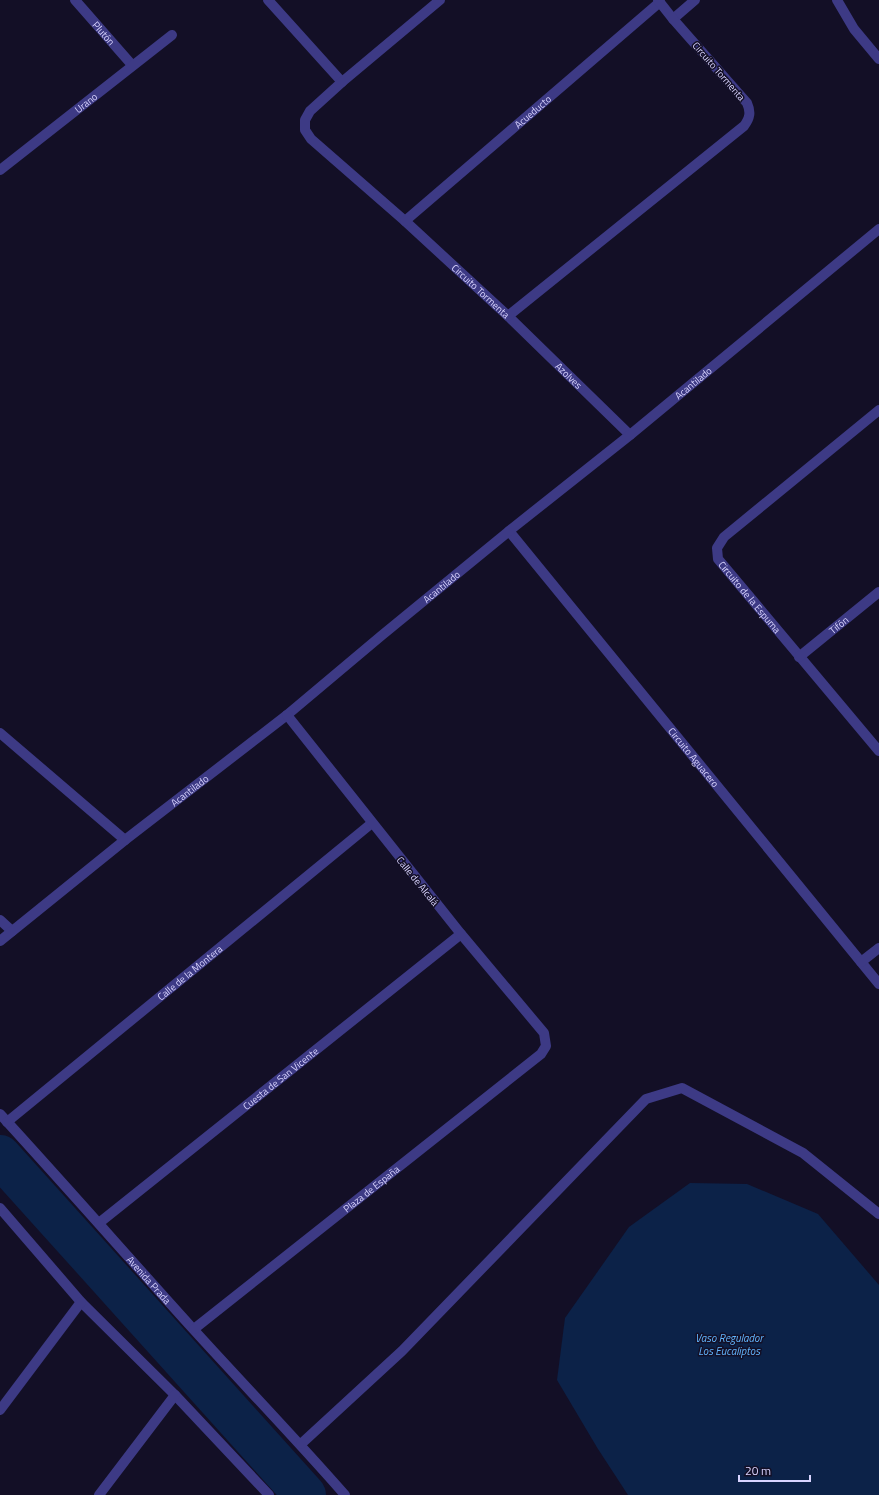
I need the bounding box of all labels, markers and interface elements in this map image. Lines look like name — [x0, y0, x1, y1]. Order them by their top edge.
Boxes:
street label: Plutón — [89, 18, 118, 49]
street label: Circuito Tormenta — [689, 38, 749, 104]
street label: Urano — [71, 89, 101, 117]
street label: Acueducto — [511, 92, 555, 132]
street label: Circuito Tormenta — [448, 261, 513, 322]
street label: Azolves — [552, 359, 586, 393]
street label: Acantilado — [672, 363, 715, 403]
street label: Circuito de la Espuma — [715, 558, 784, 637]
street label: Acantilado — [420, 567, 463, 607]
street label: Tifón — [826, 613, 852, 638]
street label: Circuito Aguacero — [664, 724, 722, 791]
street label: Acantilado — [168, 771, 212, 810]
street label: Calle de Alcalá — [393, 853, 442, 909]
street label: Calle de la Montera — [154, 942, 226, 1004]
street label: Cuesta de San Vicente — [240, 1044, 322, 1114]
street label: Plaza de España — [340, 1162, 403, 1216]
street label: Avenida Prada — [123, 1253, 174, 1308]
water label: Vaso Regulador Los Eucaliptos — [695, 1330, 764, 1359]
scale bar — [739, 1457, 810, 1483]
text: 20 m — [745, 1461, 771, 1480]

